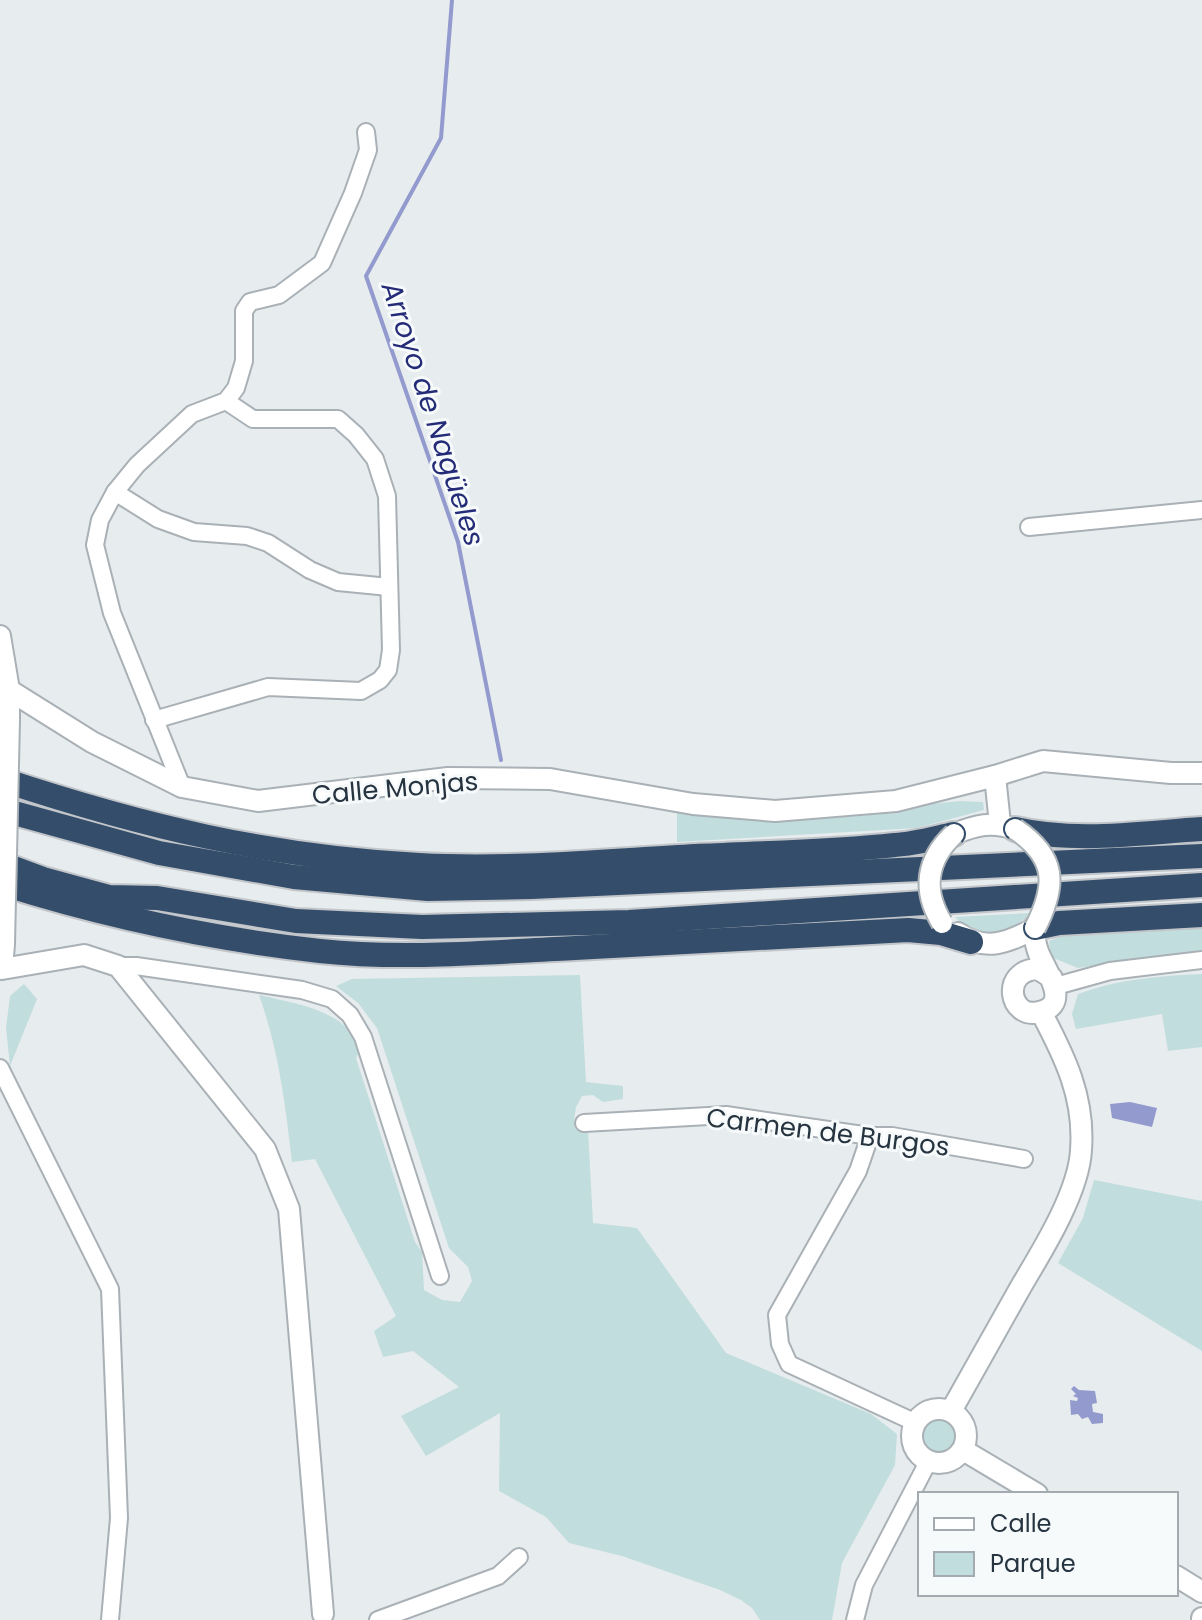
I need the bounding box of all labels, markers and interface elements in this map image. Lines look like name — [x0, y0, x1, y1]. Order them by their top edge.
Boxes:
water label: Arroyo de Nagüeles — [371, 276, 494, 551]
street label: Calle Monjas — [310, 763, 480, 813]
street label: Carmen de Burgos — [704, 1099, 952, 1165]
legend — [918, 1492, 1178, 1596]
text: Calle — [990, 1507, 1051, 1540]
text: Parque — [990, 1547, 1076, 1580]

